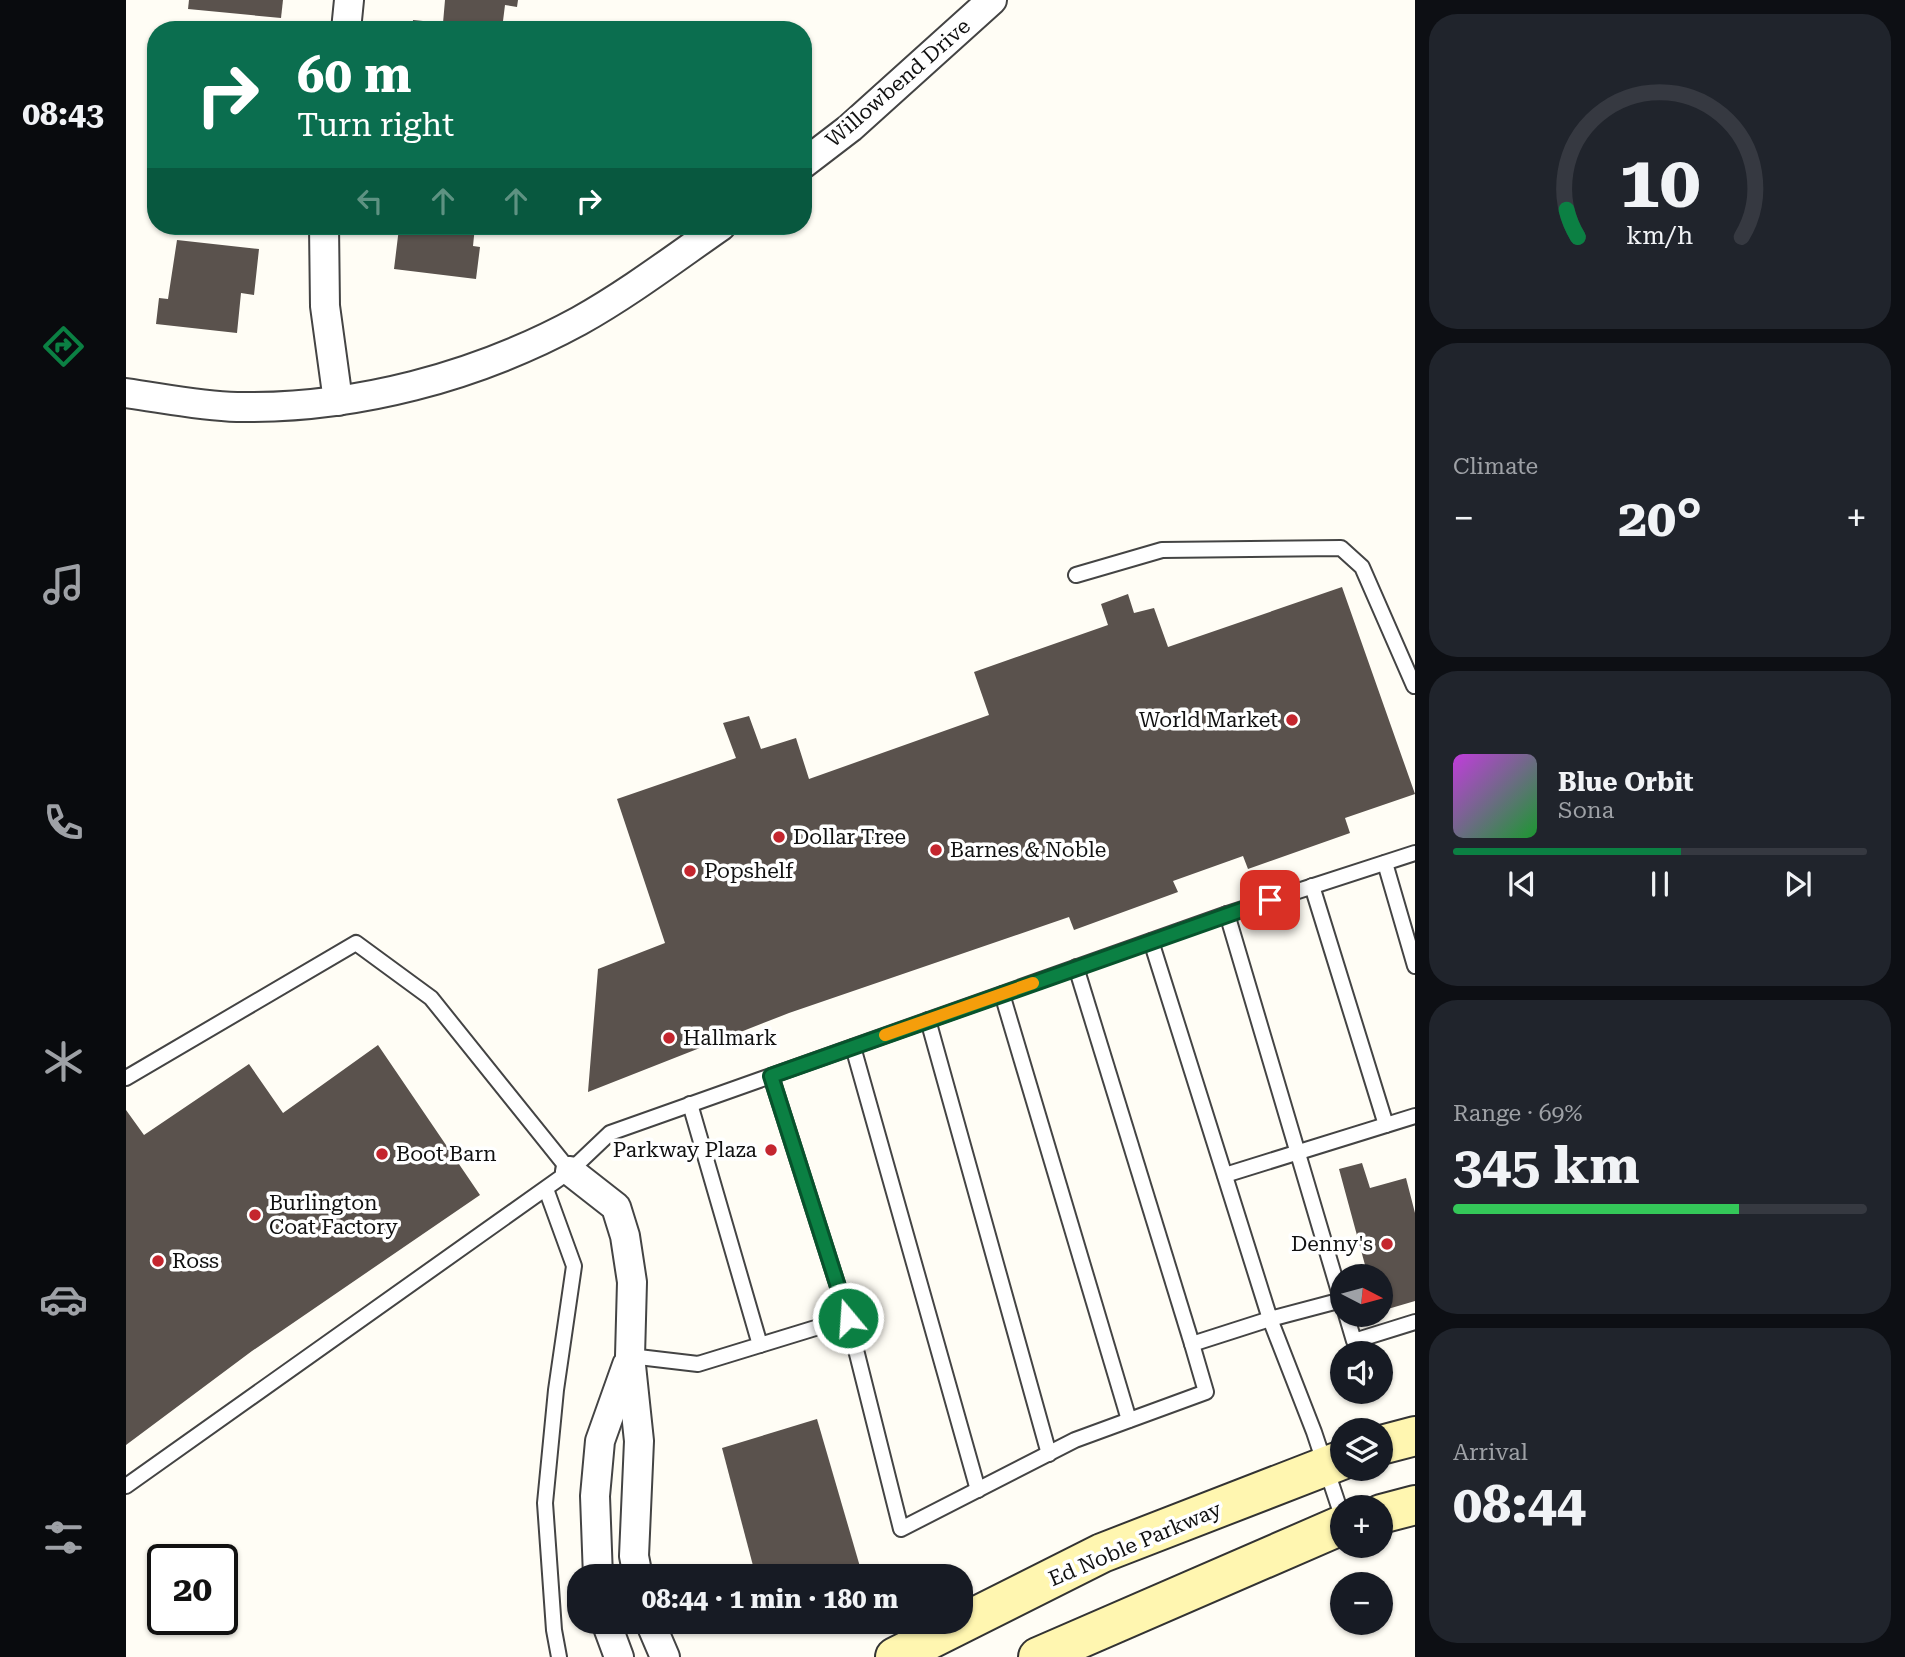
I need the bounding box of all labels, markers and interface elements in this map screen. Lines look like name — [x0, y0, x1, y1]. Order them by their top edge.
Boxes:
street label: Willowbend Drive — [821, 14, 975, 152]
text: 60 m — [297, 47, 412, 104]
icon: right — [182, 49, 273, 140]
text: 08:43 — [22, 95, 104, 133]
text: Turn right — [297, 106, 454, 144]
text: 10 — [1619, 141, 1701, 226]
icon: left — [351, 182, 389, 220]
icon: ahead — [424, 182, 462, 220]
icon: ahead — [497, 182, 535, 220]
icon: right — [570, 182, 608, 220]
text: km/h — [1627, 221, 1693, 250]
icon: directions — [39, 322, 88, 371]
text: Climate — [1453, 453, 1538, 480]
text: 20° — [1618, 488, 1702, 549]
text: − — [1453, 496, 1474, 540]
text: + — [1846, 496, 1867, 540]
icon: music — [39, 560, 88, 609]
place label: World Market — [1139, 708, 1278, 732]
marker: World Market — [1284, 712, 1300, 728]
text: Blue Orbit — [1558, 767, 1694, 797]
text: Sona — [1558, 797, 1614, 824]
icon: phone — [39, 798, 88, 847]
place label: Dollar Tree — [793, 825, 906, 849]
marker: Dollar Tree — [771, 829, 787, 845]
place label: Barnes & Noble — [950, 838, 1106, 862]
marker: Barnes & Noble — [928, 842, 944, 858]
place label: Popshelf — [704, 859, 794, 883]
marker: Popshelf — [682, 863, 698, 879]
icon: previous — [1503, 865, 1541, 903]
icon: pause — [1641, 865, 1679, 903]
icon: next — [1779, 865, 1817, 903]
pin — [1240, 870, 1300, 930]
icon: arrive — [1251, 881, 1289, 919]
place label: Hallmark — [683, 1026, 777, 1050]
marker: Hallmark — [661, 1030, 677, 1046]
icon: climate — [39, 1037, 88, 1086]
text: Range · 69% — [1453, 1100, 1582, 1127]
text: 345 km — [1453, 1135, 1640, 1196]
place label: Parkway Plaza — [613, 1138, 758, 1162]
place label: Boot Barn — [396, 1142, 497, 1166]
marker: Parkway Plaza — [763, 1142, 779, 1158]
marker: Boot Barn — [374, 1146, 390, 1162]
place label: Burlington Coat Factory — [269, 1191, 398, 1239]
marker: Burlington Coat Factory — [247, 1207, 263, 1223]
place label: Denny's — [1291, 1232, 1373, 1256]
marker: Denny's — [1379, 1236, 1395, 1252]
place label: Ross — [172, 1249, 219, 1273]
marker: Ross — [150, 1253, 166, 1269]
north arrow — [1330, 1264, 1393, 1326]
map controls — [1330, 1264, 1393, 1635]
icon: car — [39, 1275, 88, 1324]
position arrow — [811, 1281, 885, 1355]
button: sound — [1330, 1341, 1393, 1404]
button: layers — [1330, 1418, 1393, 1481]
text: Arrival — [1453, 1439, 1528, 1466]
text: 08:44 — [1453, 1474, 1586, 1535]
button: + — [1330, 1495, 1393, 1558]
street label: Ed Noble Parkway — [1045, 1497, 1225, 1591]
icon: filters — [39, 1513, 88, 1562]
speed limit sign: 20 — [147, 1544, 238, 1635]
button: − — [1330, 1572, 1393, 1635]
text: 08:44 · 1 min · 180 m — [642, 1584, 898, 1614]

